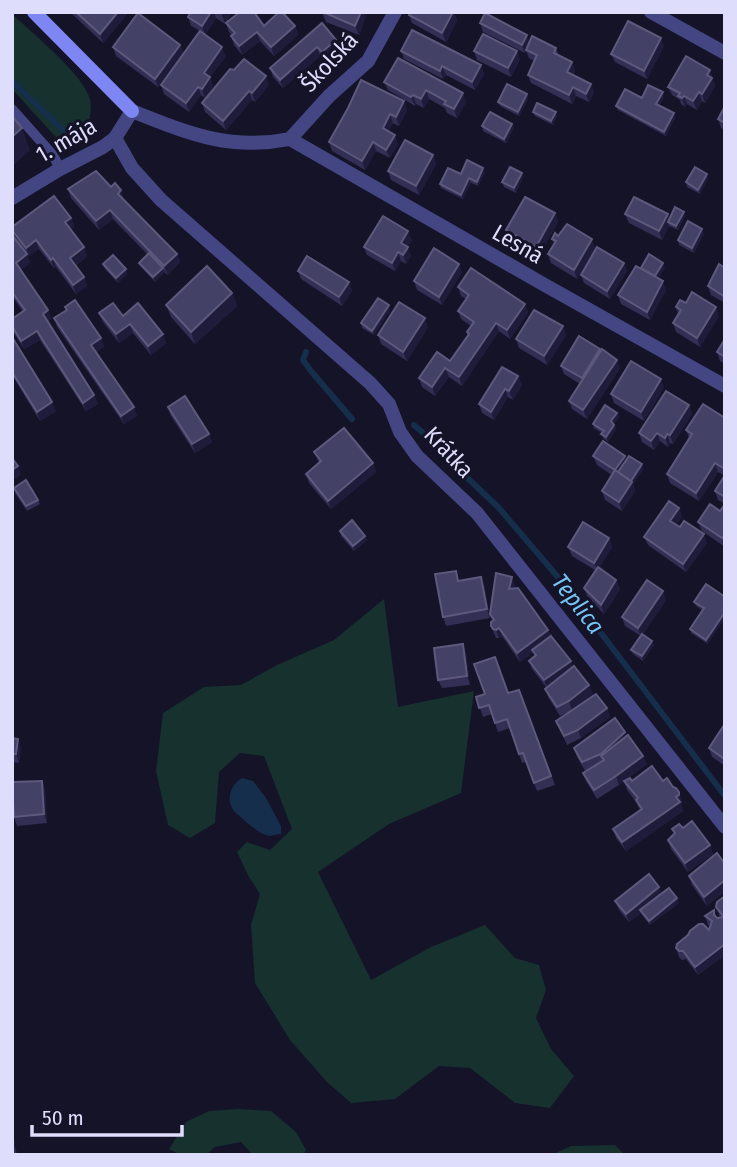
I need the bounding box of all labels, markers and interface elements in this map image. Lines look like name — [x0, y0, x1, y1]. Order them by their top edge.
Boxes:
street label: Školská — [294, 26, 364, 98]
street label: 1. mája — [31, 112, 101, 168]
street label: Lesná — [488, 218, 548, 270]
street label: Krátka — [418, 421, 480, 483]
water label: Teplica — [546, 568, 610, 640]
scale bar — [32, 1094, 182, 1138]
text: 50 m — [42, 1105, 84, 1131]

